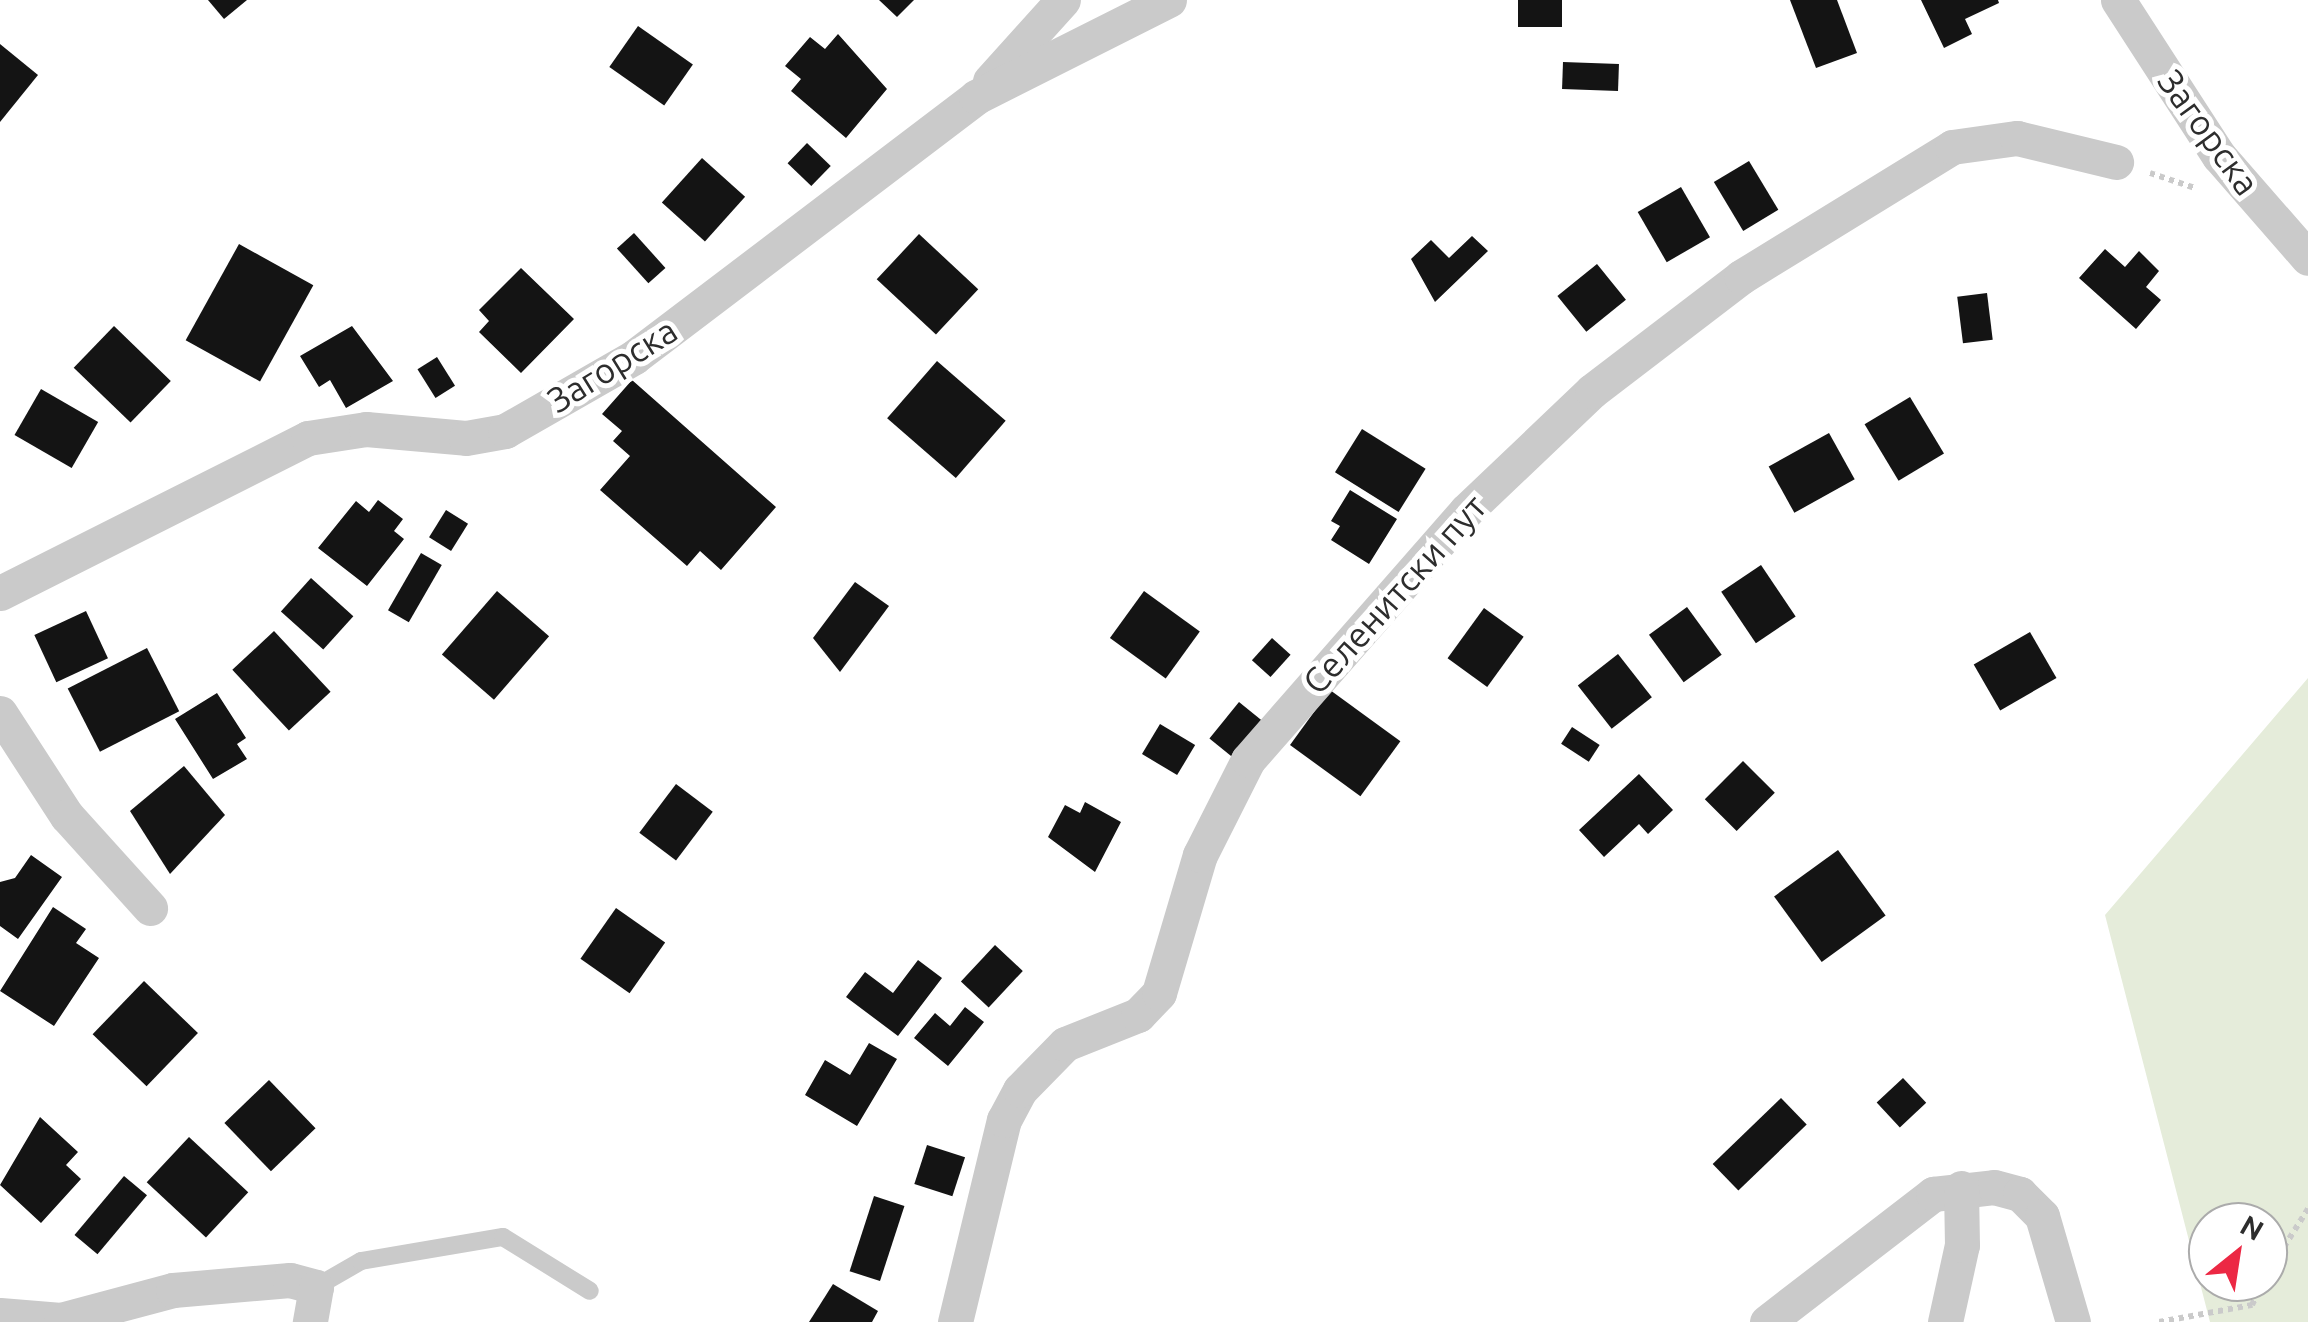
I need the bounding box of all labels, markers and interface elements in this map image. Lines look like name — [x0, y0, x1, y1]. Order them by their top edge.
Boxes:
street label: Загорска — [2149, 61, 2269, 203]
street label: Загорска — [539, 309, 685, 421]
street label: Селенитски пут — [1294, 486, 1494, 702]
north arrow — [2188, 1202, 2288, 1302]
text: N — [2235, 1209, 2269, 1246]

